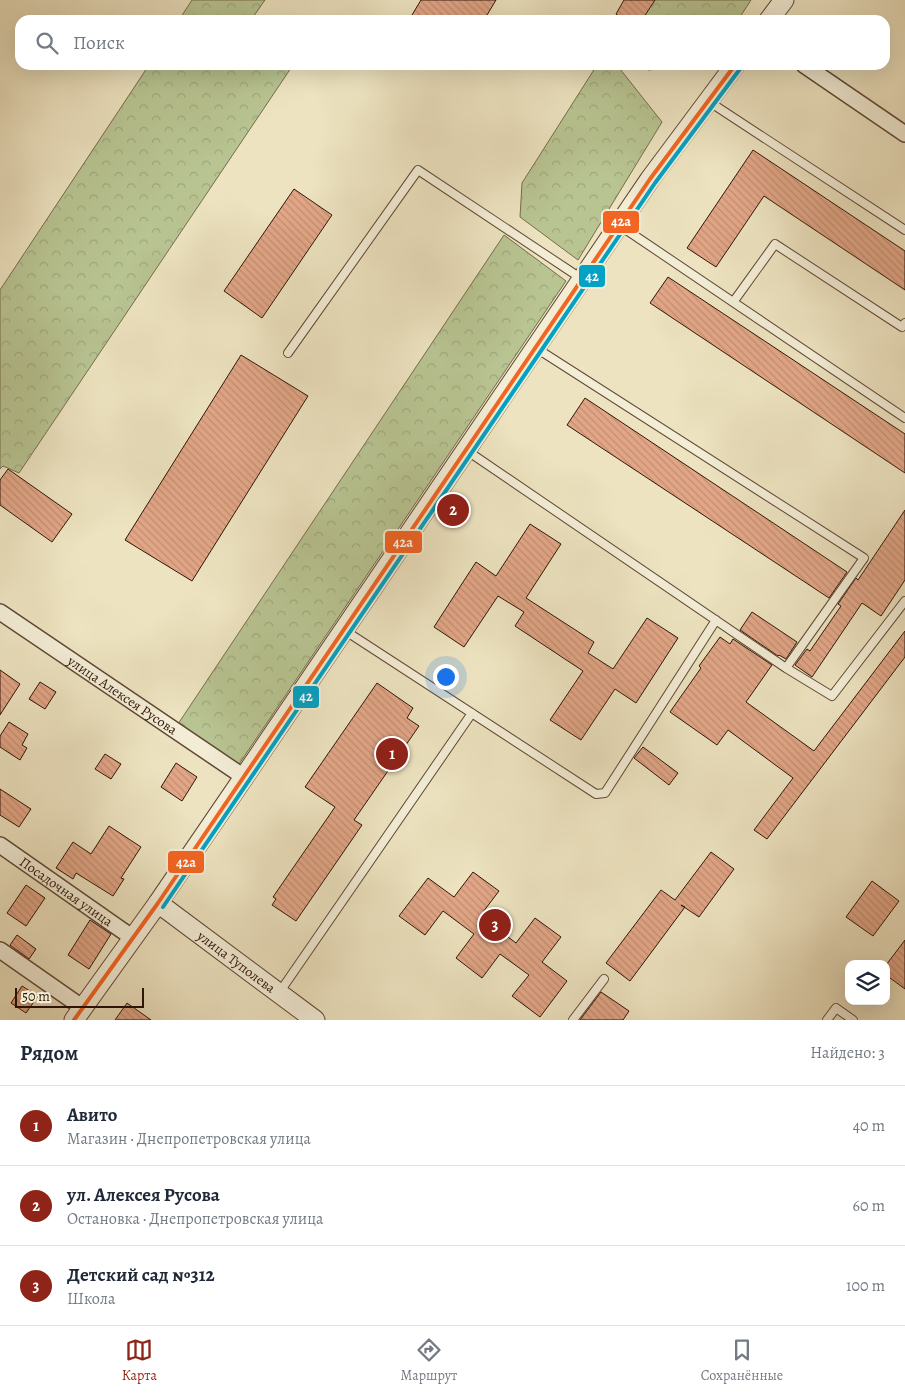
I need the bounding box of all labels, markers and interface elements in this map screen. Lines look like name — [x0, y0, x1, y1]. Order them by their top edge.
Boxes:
search box — [15, 15, 890, 70]
icon: search — [33, 29, 61, 57]
text: Поиск — [73, 30, 125, 56]
line badge: 42a — [602, 210, 640, 234]
text: 42a — [611, 212, 631, 231]
line badge: 42 — [578, 264, 606, 288]
text: 42 — [585, 267, 599, 286]
pin: 2 — [437, 491, 469, 529]
line badge: 42a — [384, 530, 423, 554]
text: 42a — [393, 533, 413, 552]
street label: улица Алексея Русова — [63, 650, 182, 739]
your location — [433, 664, 459, 690]
line badge: 42 — [292, 685, 320, 709]
text: 42 — [299, 687, 313, 706]
pin: 1 — [376, 735, 408, 773]
line badge: 42a — [167, 850, 205, 874]
street label: Посадочная улица — [16, 852, 117, 931]
text: 42a — [176, 853, 196, 872]
pin: 3 — [479, 906, 511, 944]
street label: улица Туполева — [193, 925, 280, 997]
map controls — [845, 960, 890, 1005]
button: layers — [845, 960, 890, 1005]
scale bar — [15, 985, 144, 1008]
text: 50 m — [22, 987, 50, 1006]
text: Рядом — [20, 1039, 78, 1067]
text: Найдено: 3 — [810, 1042, 885, 1064]
text: Авито — [67, 1102, 117, 1128]
text: 1 — [33, 1115, 39, 1137]
text: 40 m — [853, 1115, 885, 1137]
text: Магазин · Днепропетровская улица — [67, 1128, 311, 1150]
text: ул. Алексея Русова — [67, 1182, 220, 1208]
text: 2 — [32, 1195, 40, 1217]
text: 60 m — [853, 1195, 885, 1217]
text: Остановка · Днепропетровская улица — [67, 1208, 323, 1230]
text: Детский сад №312 — [67, 1262, 215, 1288]
text: 3 — [33, 1275, 39, 1297]
text: 100 m — [846, 1275, 885, 1297]
text: Школа — [67, 1288, 115, 1310]
tab: Карта — [122, 1336, 157, 1385]
tab: Маршрут — [401, 1336, 457, 1385]
tab: Сохранённые — [701, 1336, 783, 1385]

